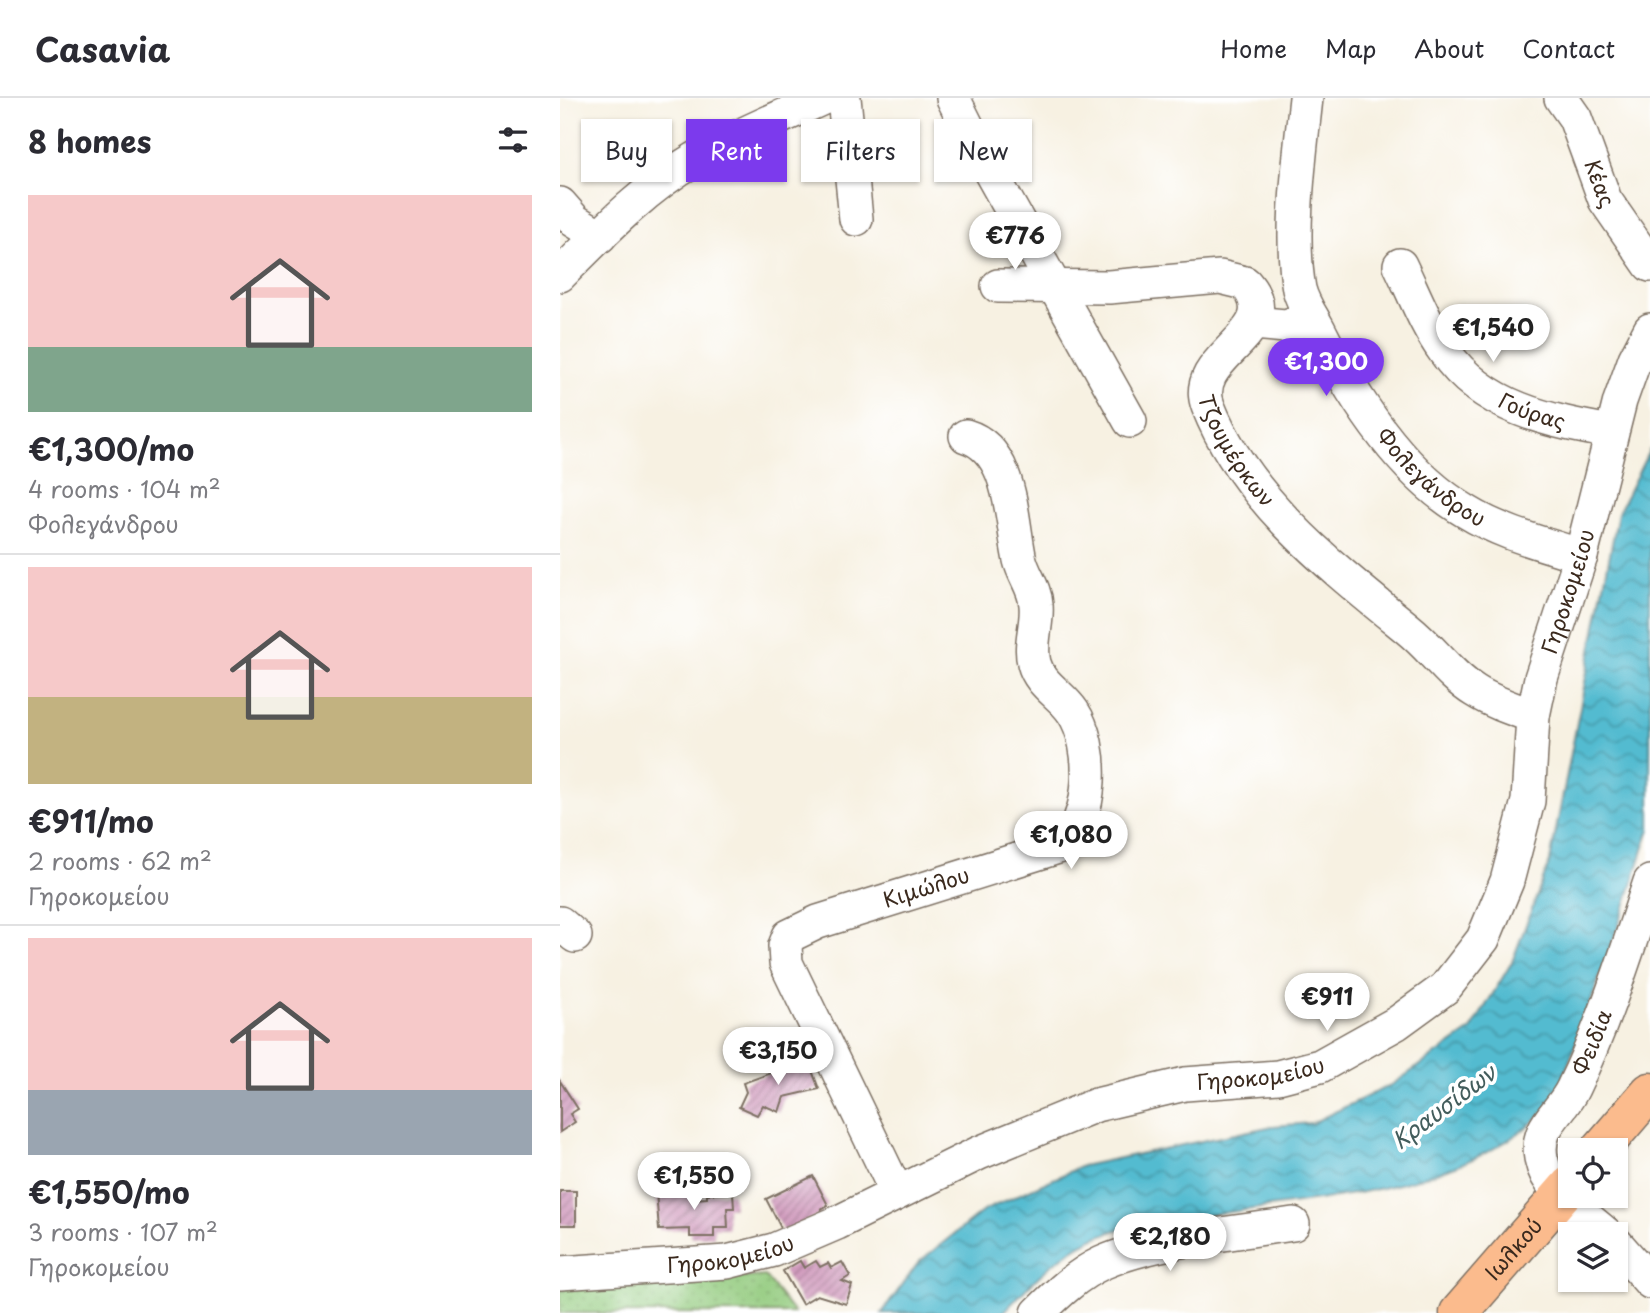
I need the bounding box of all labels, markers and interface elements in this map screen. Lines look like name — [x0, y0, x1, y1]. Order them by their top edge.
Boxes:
text: Casavia — [35, 23, 170, 73]
text: Home — [1220, 30, 1287, 66]
text: Map — [1325, 30, 1376, 66]
text: About — [1414, 30, 1484, 66]
text: Contact — [1522, 30, 1615, 66]
text: 8 homes — [28, 118, 151, 163]
chip: Buy — [581, 119, 672, 182]
chip: Rent — [686, 119, 787, 182]
chip: Filters — [801, 119, 920, 182]
chip: New — [934, 119, 1032, 182]
icon: filters — [494, 121, 532, 159]
street label: Κέας — [1577, 155, 1623, 213]
pin: €776 — [974, 212, 1056, 272]
text: €776 — [985, 217, 1045, 252]
icon: home — [217, 240, 343, 366]
pin: €1,540 — [1436, 304, 1550, 364]
text: €1,540 — [1452, 309, 1534, 344]
pin: €1,300 — [1269, 338, 1383, 398]
text: €1,300 — [1284, 343, 1368, 378]
street label: Γούρας — [1493, 384, 1569, 436]
street label: Τζουμέρκων — [1191, 390, 1283, 513]
street label: Φολεγάνδρου — [1370, 420, 1492, 533]
text: €1,300/mo — [28, 426, 194, 471]
text: 4 rooms · 104 m² — [28, 471, 221, 506]
text: Φολεγάνδρου — [28, 506, 179, 541]
street label: Γηροκομείου — [1532, 526, 1601, 658]
icon: home — [217, 612, 343, 738]
text: €911/mo — [28, 798, 154, 843]
pin: €1,080 — [1014, 812, 1128, 871]
text: €1,080 — [1030, 816, 1112, 851]
text: 2 rooms · 62 m² — [28, 843, 212, 878]
street label: Κιμώλου — [879, 858, 973, 915]
text: Γηροκομείου — [28, 878, 170, 913]
pin: €911 — [1286, 974, 1368, 1033]
text: €911 — [1301, 978, 1353, 1013]
icon: home — [217, 983, 343, 1109]
street label: Φειδία — [1563, 1004, 1619, 1080]
pin: €3,150 — [721, 1028, 835, 1087]
text: €3,150 — [739, 1032, 817, 1067]
street label: Γηροκομείου — [1195, 1047, 1328, 1097]
water label: Κραυσίδων — [1383, 1054, 1504, 1157]
map controls — [1558, 1138, 1628, 1292]
button: locate — [1558, 1138, 1628, 1208]
pin: €1,550 — [637, 1152, 751, 1212]
text: €1,550 — [654, 1157, 734, 1192]
text: €1,550/mo — [28, 1169, 190, 1214]
street label: Ιωλκού — [1476, 1210, 1549, 1287]
text: 3 rooms · 107 m² — [28, 1214, 218, 1249]
pin: €2,180 — [1113, 1214, 1227, 1273]
text: €2,180 — [1129, 1218, 1211, 1253]
button: layers — [1558, 1222, 1628, 1292]
street label: Γηροκομείου — [666, 1225, 799, 1280]
text: Γηροκομείου — [28, 1249, 170, 1284]

